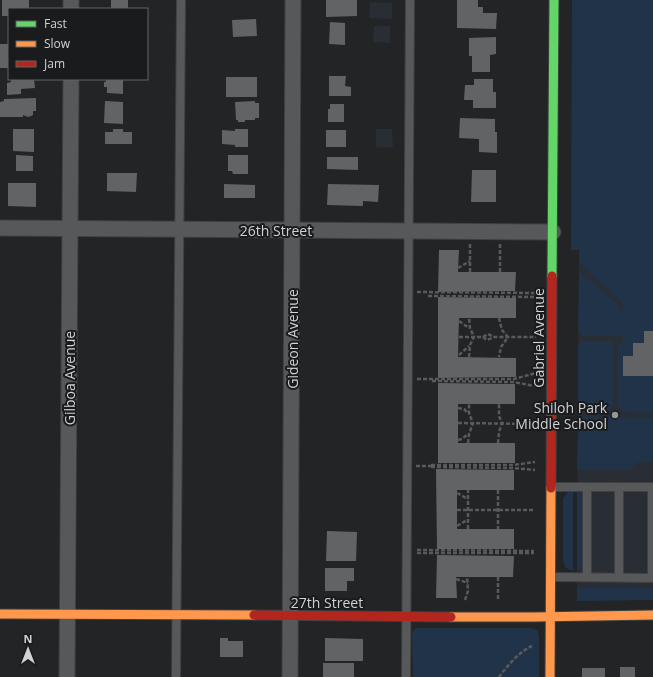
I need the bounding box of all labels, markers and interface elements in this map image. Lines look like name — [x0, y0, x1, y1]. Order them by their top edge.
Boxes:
legend — [8, 8, 148, 80]
text: Fast — [44, 15, 67, 32]
text: Slow — [44, 35, 71, 52]
text: Jam — [43, 55, 65, 72]
street label: 26th Street — [240, 221, 312, 240]
street label: Gabriel Avenue — [529, 288, 548, 388]
street label: Gideon Avenue — [283, 289, 302, 389]
street label: Gilboa Avenue — [60, 331, 79, 425]
place label: Shiloh Park Middle School — [515, 398, 608, 433]
marker: Shiloh Park Middle School — [610, 410, 620, 420]
street label: 27th Street — [291, 593, 363, 612]
north arrow — [8, 629, 48, 669]
text: N — [24, 631, 32, 646]

